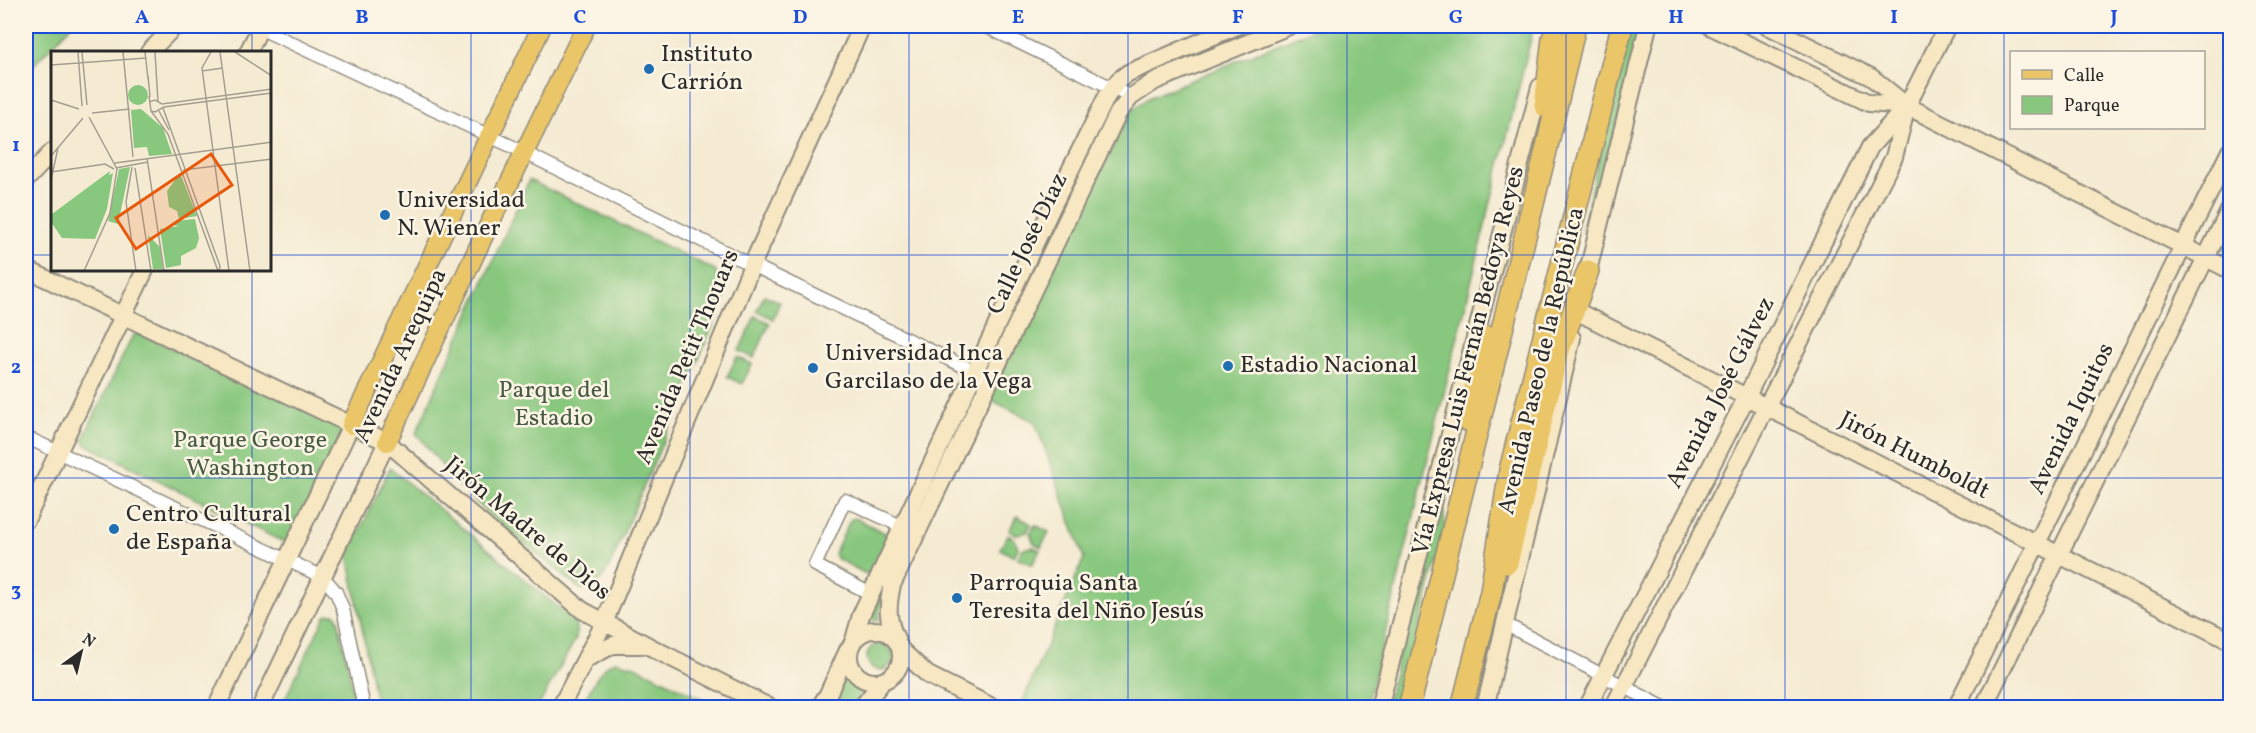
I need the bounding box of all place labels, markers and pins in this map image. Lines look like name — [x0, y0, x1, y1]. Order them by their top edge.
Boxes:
place label: Instituto Carrión — [661, 38, 753, 100]
marker: Instituto Carrión — [642, 62, 656, 76]
place label: Universidad N. Wiener — [397, 184, 525, 246]
marker: Universidad N. Wiener — [378, 208, 392, 222]
place label: Universidad Inca Garcilaso de la Vega — [825, 337, 1032, 399]
place label: Estadio Nacional — [1240, 349, 1417, 383]
marker: Estadio Nacional — [1221, 359, 1235, 373]
marker: Universidad Inca Garcilaso de la Vega — [806, 361, 820, 375]
place label: Centro Cultural de España — [126, 498, 291, 560]
marker: Centro Cultural de España — [107, 522, 121, 536]
place label: Parroquia Santa Teresita del Niño Jesús — [969, 567, 1204, 629]
marker: Parroquia Santa Teresita del Niño Jesús — [950, 591, 964, 605]

